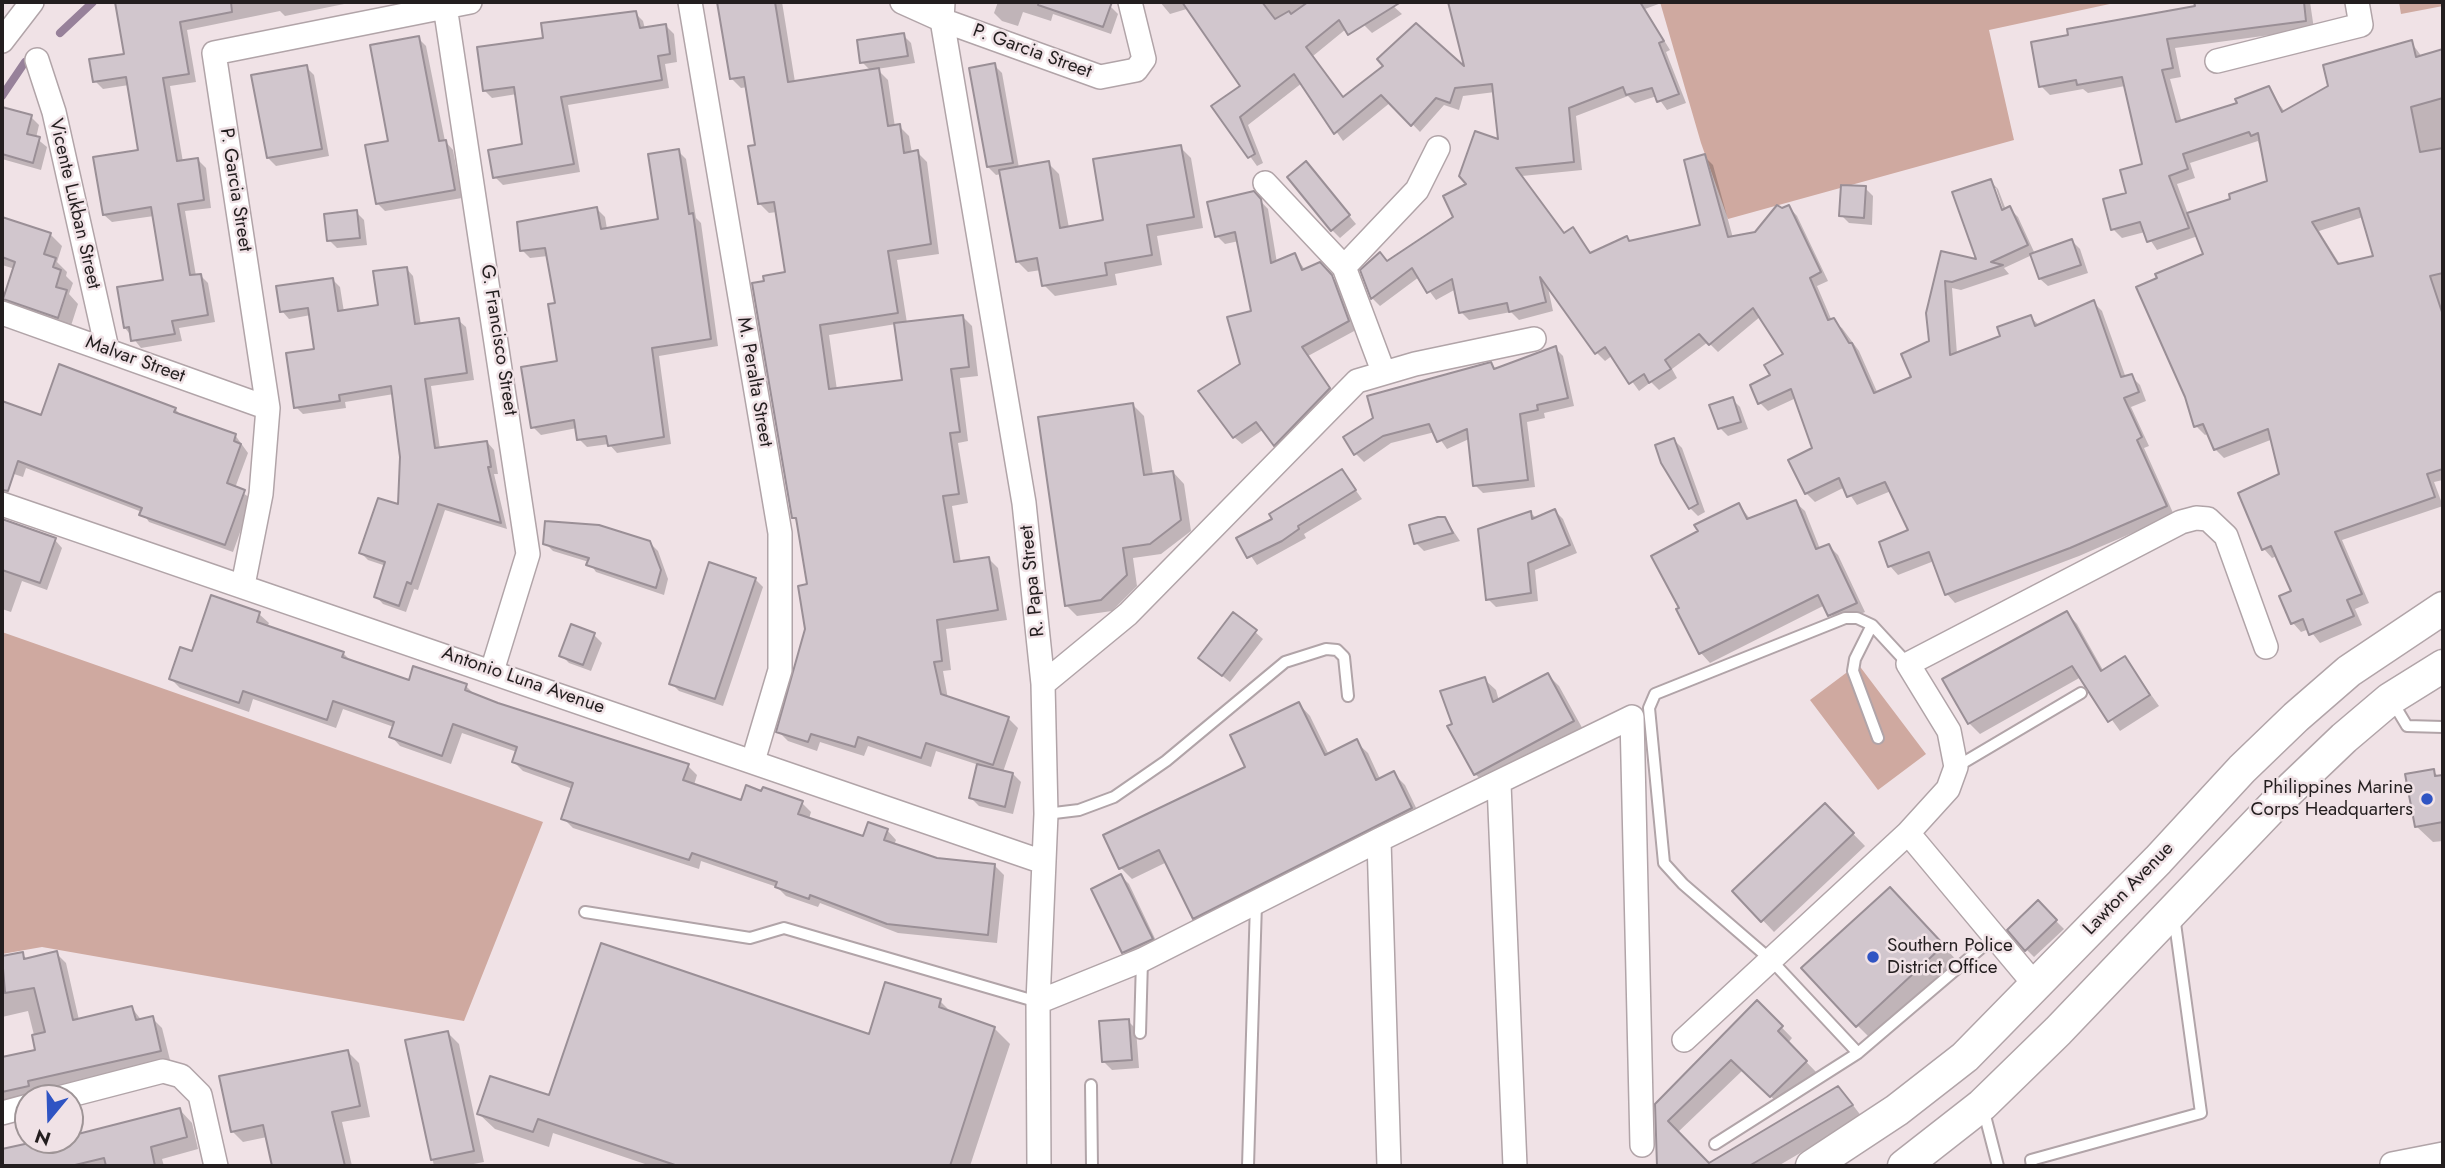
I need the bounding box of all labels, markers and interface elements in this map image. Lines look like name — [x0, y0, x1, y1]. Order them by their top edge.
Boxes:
street label: P. Garcia Street — [969, 20, 1095, 84]
street label: Vicente Lukban Street — [43, 117, 105, 291]
street label: P. Garcia Street — [214, 127, 256, 253]
street label: G. Francisco Street — [475, 263, 521, 417]
street label: M. Peralta Street — [731, 315, 777, 449]
street label: Malvar Street — [82, 332, 188, 388]
street label: R. Papa Street — [1016, 524, 1050, 638]
street label: Antonio Luna Avenue — [439, 642, 607, 720]
place label: Philippines Marine Corps Headquarters — [2251, 777, 2413, 821]
marker: Philippines Marine Corps Headquarters — [2419, 791, 2435, 807]
street label: Lawton Avenue — [2079, 838, 2179, 940]
place label: Southern Police District Office — [1887, 935, 2013, 979]
marker: Southern Police District Office — [1865, 949, 1881, 965]
north arrow — [14, 1084, 84, 1154]
text: N — [31, 1122, 54, 1153]

